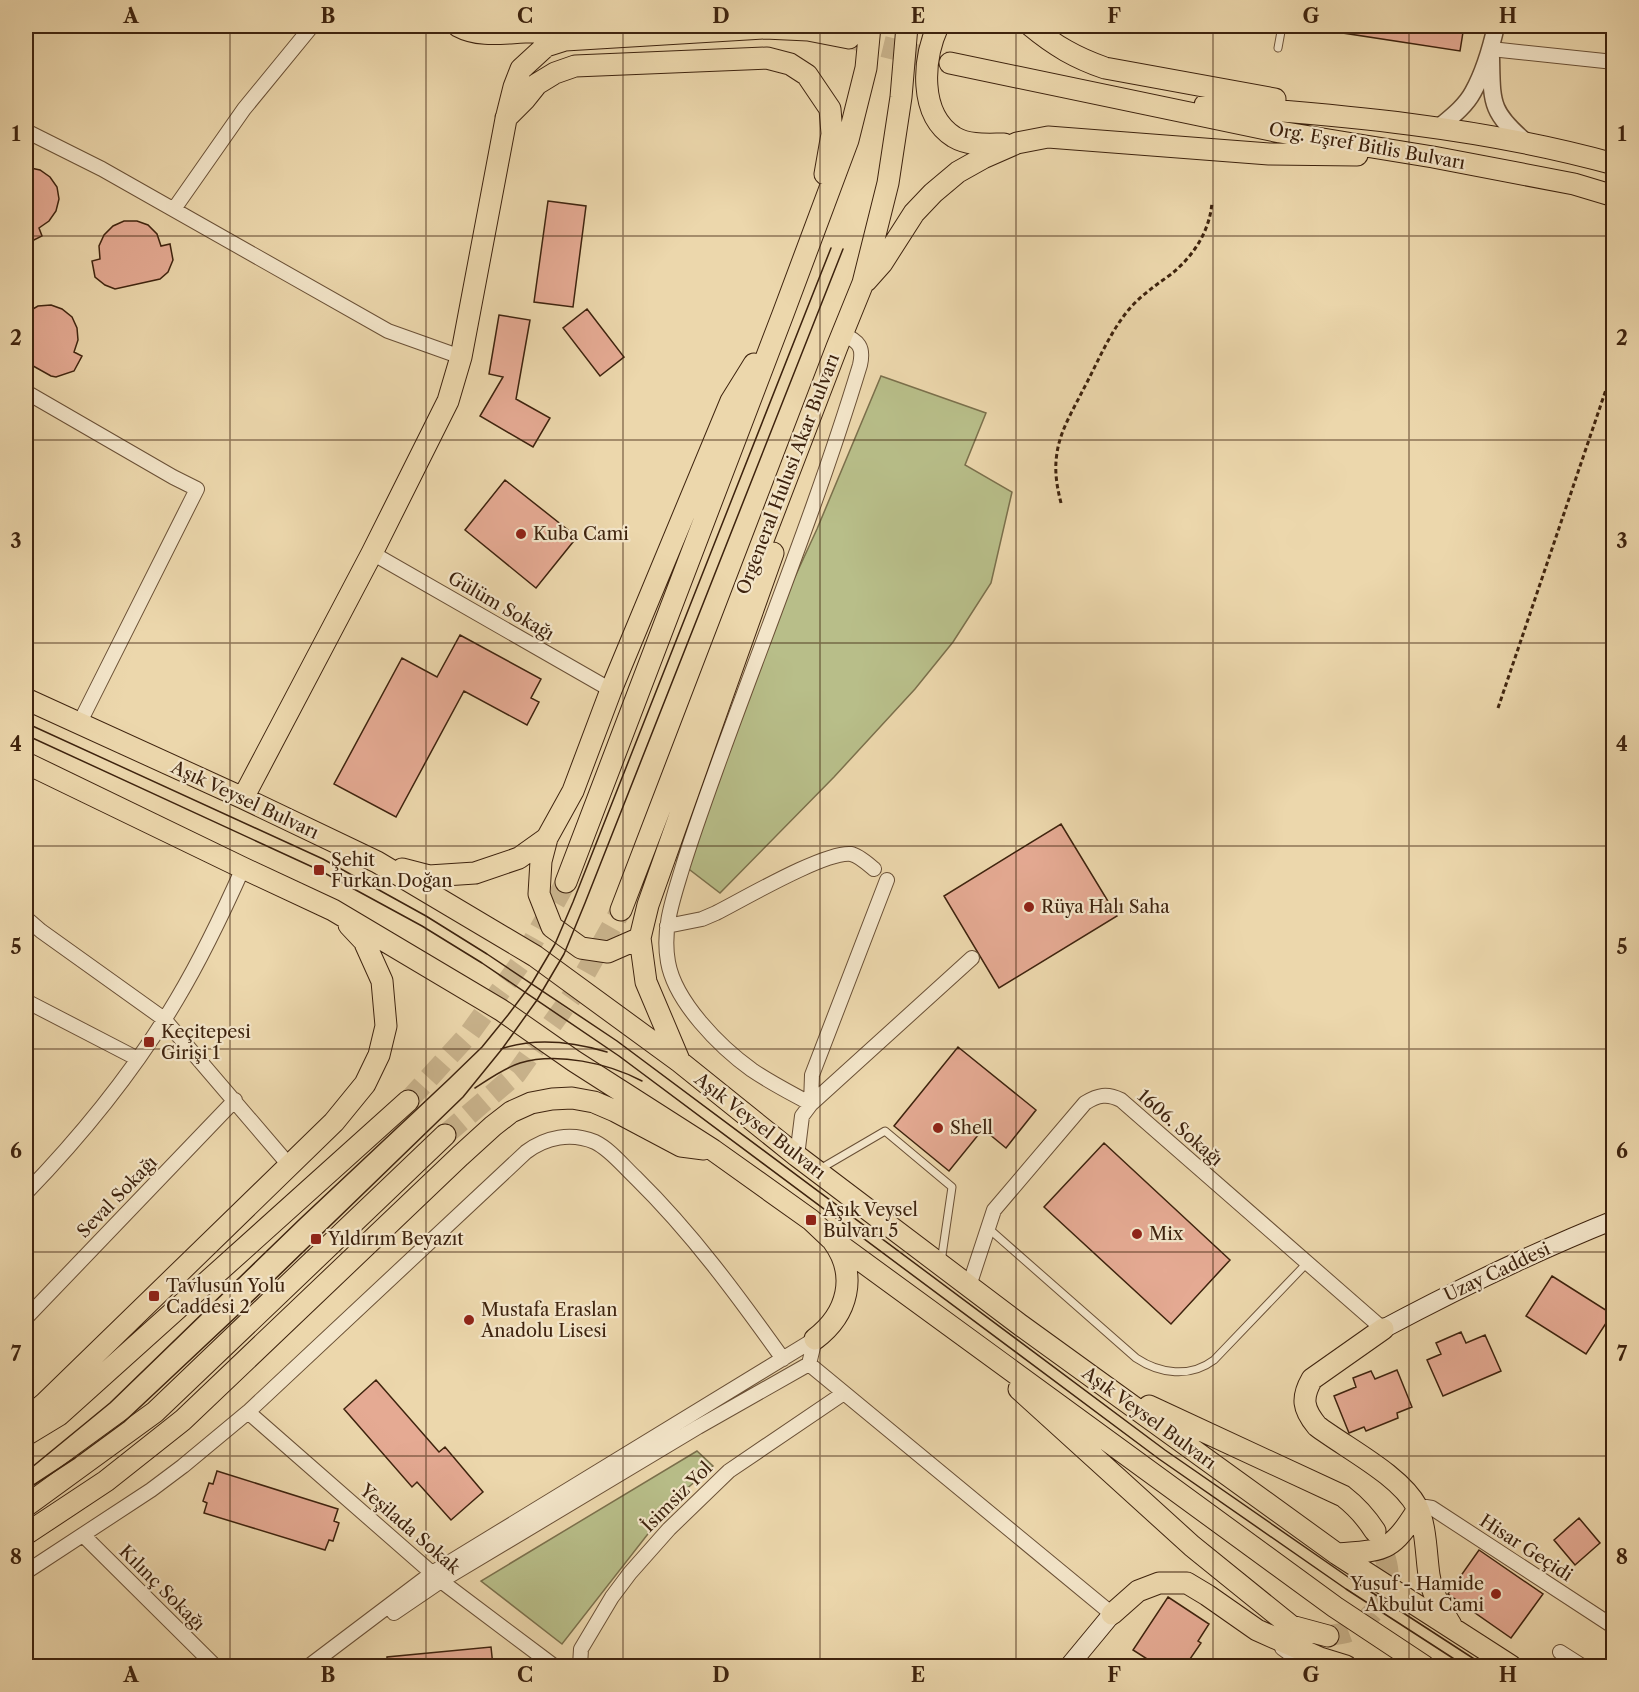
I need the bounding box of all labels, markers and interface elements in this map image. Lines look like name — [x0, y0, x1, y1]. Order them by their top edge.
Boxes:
text: A — [122, 4, 139, 28]
text: B — [321, 4, 336, 28]
text: C — [517, 4, 533, 28]
text: D — [712, 4, 730, 28]
text: E — [911, 4, 925, 28]
text: F — [1107, 4, 1121, 28]
text: G — [1303, 4, 1320, 28]
text: H — [1499, 4, 1517, 28]
street label: Org. Eşref Bitlis Bulvarı — [1267, 118, 1467, 174]
text: 1 — [12, 122, 21, 146]
text: 1 — [1618, 122, 1627, 146]
text: 2 — [10, 326, 22, 350]
text: 2 — [1616, 326, 1628, 350]
street label: Orgeneral Hulusi Akar Bulvarı — [732, 350, 844, 597]
place label: Kuba Cami — [533, 523, 629, 545]
marker: Kuba Cami — [514, 527, 528, 541]
text: 3 — [10, 529, 22, 553]
text: 3 — [1616, 529, 1628, 553]
street label: Gülüm Sokağı — [444, 567, 559, 646]
text: 4 — [10, 732, 22, 756]
text: 4 — [1616, 732, 1628, 756]
street label: Aşık Veysel Bulvarı — [167, 756, 323, 844]
place label: Şehit Furkan Doğan — [331, 849, 453, 892]
marker: Şehit Furkan Doğan — [312, 863, 326, 877]
place label: Rüya Halı Saha — [1041, 896, 1170, 918]
marker: Rüya Halı Saha — [1022, 900, 1036, 914]
text: 5 — [10, 935, 22, 959]
text: 5 — [1616, 935, 1628, 959]
place label: Keçitepesi Girişi 1 — [161, 1021, 251, 1064]
marker: Keçitepesi Girişi 1 — [142, 1035, 156, 1049]
street label: Aşık Veysel Bulvarı — [689, 1067, 830, 1184]
street label: 1606. Sokağı — [1133, 1085, 1227, 1171]
place label: Shell — [950, 1117, 993, 1139]
marker: Shell — [931, 1121, 945, 1135]
text: 6 — [10, 1139, 22, 1163]
text: 6 — [1616, 1139, 1628, 1163]
street label: Seval Sokağı — [72, 1151, 162, 1243]
place label: Aşık Veysel Bulvarı 5 — [822, 1199, 918, 1242]
marker: Aşık Veysel Bulvarı 5 — [804, 1213, 818, 1227]
place label: Mix — [1149, 1223, 1184, 1245]
marker: Mix — [1130, 1227, 1144, 1241]
place label: Yıldırım Beyazıt — [327, 1228, 464, 1250]
marker: Yıldırım Beyazıt — [309, 1232, 323, 1246]
street label: Uzay Caddesi — [1440, 1238, 1554, 1306]
place label: Tavlusun Yolu Caddesi 2 — [166, 1275, 285, 1318]
marker: Tavlusun Yolu Caddesi 2 — [147, 1289, 161, 1303]
place label: Mustafa Eraslan Anadolu Lisesi — [480, 1299, 617, 1342]
marker: Mustafa Eraslan Anadolu Lisesi — [462, 1313, 476, 1327]
text: 7 — [11, 1342, 22, 1366]
text: 7 — [1617, 1342, 1628, 1366]
street label: Aşık Veysel Bulvarı — [1077, 1361, 1221, 1474]
street label: İsimsiz Yol — [636, 1456, 717, 1537]
street label: Yeşilada Sokak — [355, 1479, 466, 1580]
street label: Hisar Geçidi — [1475, 1510, 1577, 1586]
street label: Kılınç Sokağı — [115, 1541, 210, 1636]
text: 8 — [10, 1545, 22, 1569]
text: 8 — [1616, 1545, 1628, 1569]
place label: Yusuf - Hamide Akbulut Cami — [1349, 1573, 1485, 1616]
marker: Yusuf - Hamide Akbulut Cami — [1489, 1587, 1503, 1601]
text: A — [122, 1663, 139, 1687]
text: B — [321, 1663, 336, 1687]
text: C — [517, 1663, 533, 1687]
text: D — [712, 1663, 730, 1687]
text: E — [911, 1663, 925, 1687]
text: F — [1107, 1663, 1121, 1687]
text: G — [1303, 1663, 1320, 1687]
text: H — [1499, 1663, 1517, 1687]

